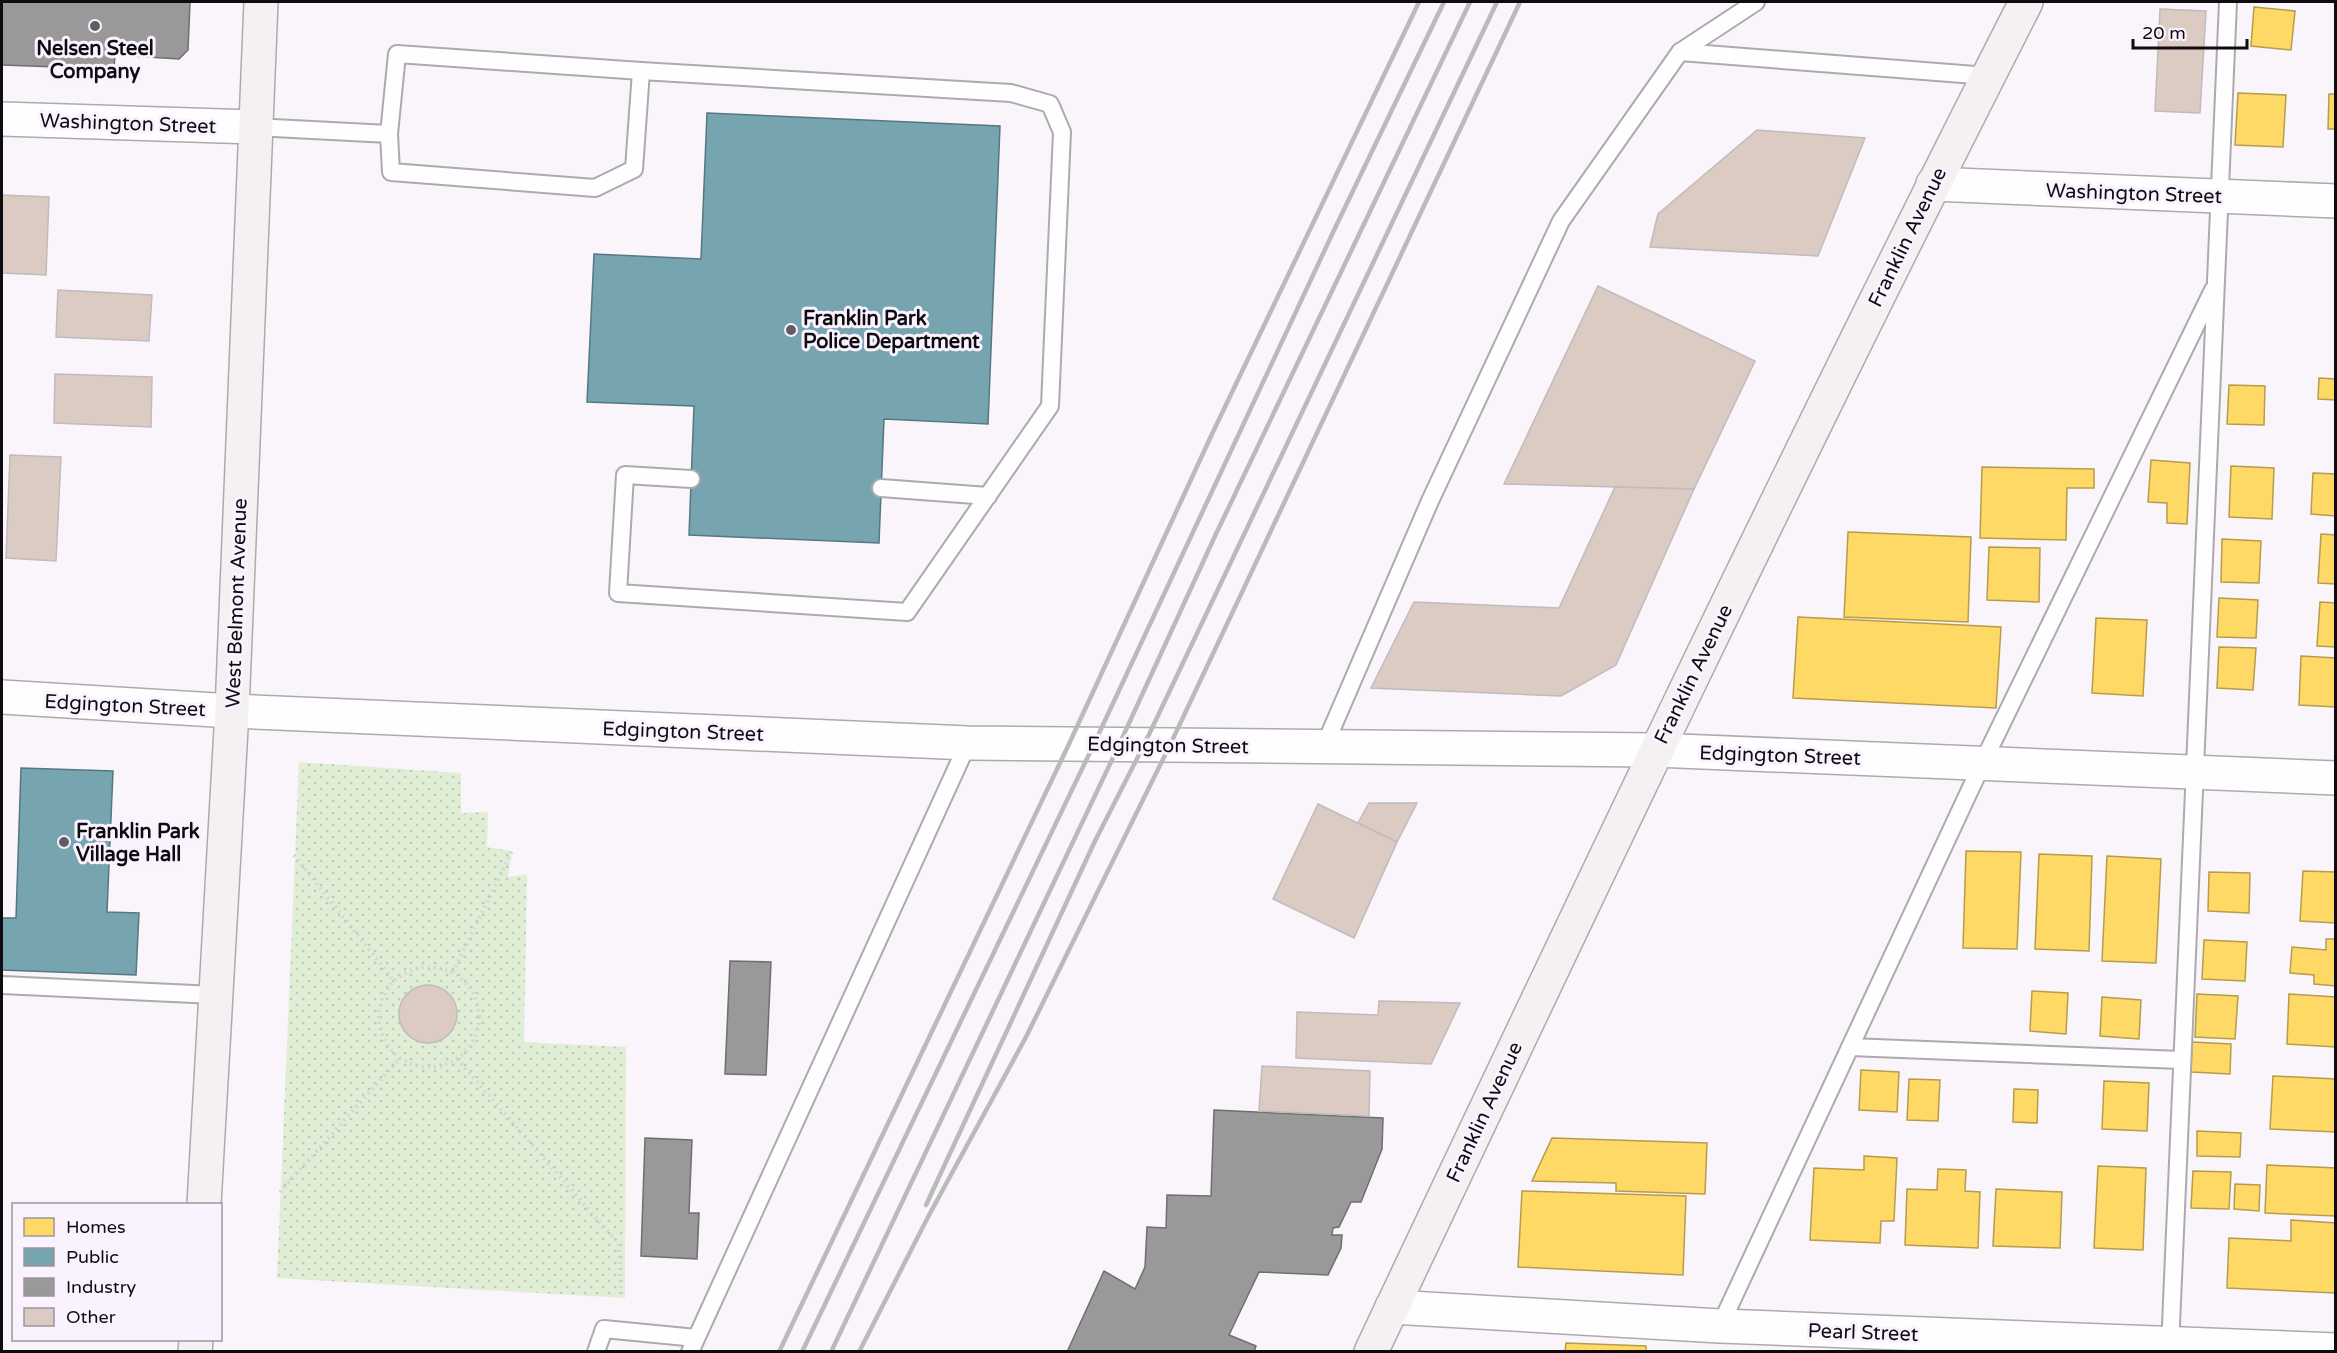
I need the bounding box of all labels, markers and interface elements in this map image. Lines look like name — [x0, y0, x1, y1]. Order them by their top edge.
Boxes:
scale bar — [2133, 12, 2247, 50]
marker: Nelsen Steel Company — [88, 19, 102, 33]
text: 20 m — [2142, 22, 2186, 44]
place label: Nelsen Steel Company — [36, 37, 154, 84]
street label: Washington Street — [39, 109, 217, 139]
street label: Franklin Avenue — [1864, 164, 1952, 311]
street label: Washington Street — [2045, 179, 2223, 209]
place label: Franklin Park Police Department — [803, 307, 980, 354]
marker: Franklin Park Police Department — [784, 323, 798, 337]
street label: West Belmont Avenue — [221, 498, 253, 708]
street label: Franklin Avenue — [1650, 601, 1738, 748]
street label: Edgington Street — [44, 690, 207, 722]
street label: Edgington Street — [602, 717, 765, 747]
street label: Edgington Street — [1087, 733, 1249, 759]
street label: Edgington Street — [1699, 741, 1862, 771]
place label: Franklin Park Village Hall — [76, 820, 200, 867]
marker: Franklin Park Village Hall — [57, 835, 71, 849]
street label: Franklin Avenue — [1442, 1038, 1528, 1187]
legend — [12, 1203, 222, 1341]
text: Homes — [66, 1216, 126, 1238]
text: Public — [66, 1246, 119, 1268]
text: Industry — [66, 1276, 137, 1298]
text: Other — [66, 1306, 116, 1328]
street label: Pearl Street — [1807, 1319, 1919, 1347]

